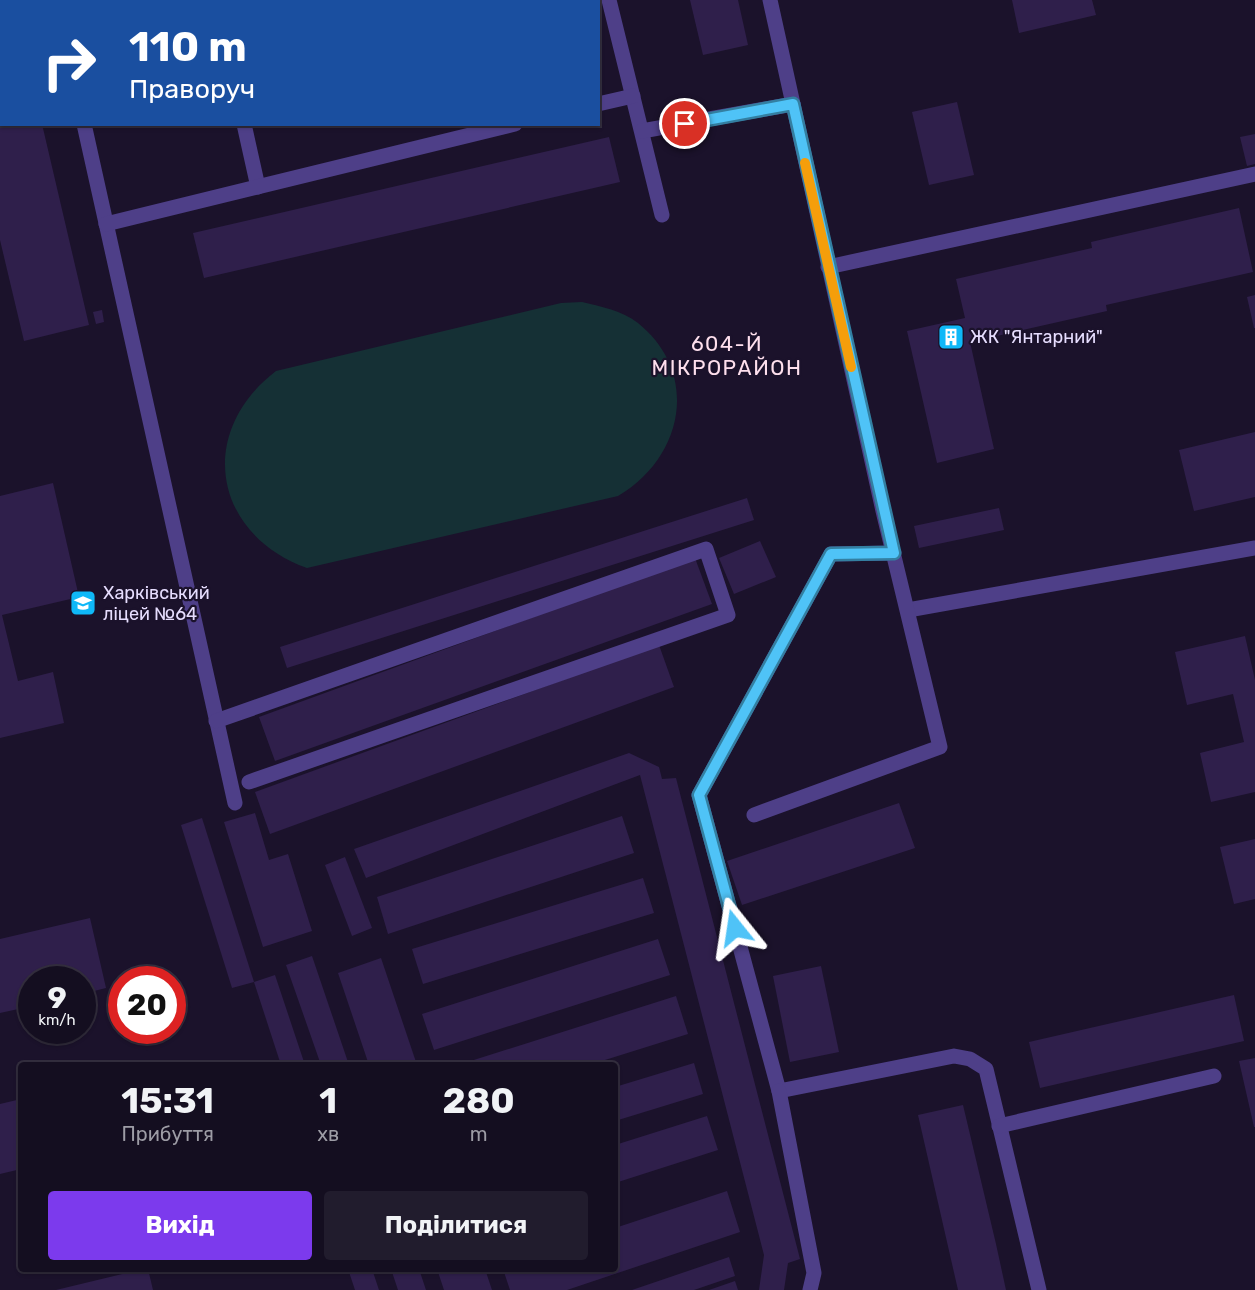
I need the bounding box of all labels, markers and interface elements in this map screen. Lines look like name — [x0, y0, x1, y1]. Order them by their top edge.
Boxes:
text: 110 m — [129, 22, 247, 72]
icon: right — [30, 24, 108, 102]
text: Праворуч — [129, 73, 255, 105]
pin — [659, 98, 710, 149]
icon: arrive — [668, 107, 701, 140]
building icon: ЖК "Янтарний" — [936, 322, 966, 352]
place label: ЖК "Янтарний" — [970, 326, 1103, 348]
district label: 604-Й МІКРОРАЙОН — [652, 331, 802, 380]
place label: Харківський ліцей №64 — [103, 582, 210, 625]
school or university icon: Харківський ліцей №64 — [68, 588, 98, 618]
position arrow — [703, 896, 767, 960]
speed limit sign: 20 — [108, 966, 186, 1044]
text: 9 — [47, 980, 67, 1016]
text: km/h — [38, 1011, 76, 1029]
text: 15:31 — [121, 1079, 214, 1122]
text: 1 — [319, 1079, 337, 1122]
text: 280 — [442, 1079, 515, 1122]
text: Прибуття — [121, 1122, 214, 1146]
text: хв — [317, 1122, 339, 1146]
text: m — [470, 1122, 488, 1146]
button: Вихід — [48, 1191, 312, 1260]
button: Поділитися — [324, 1191, 588, 1260]

